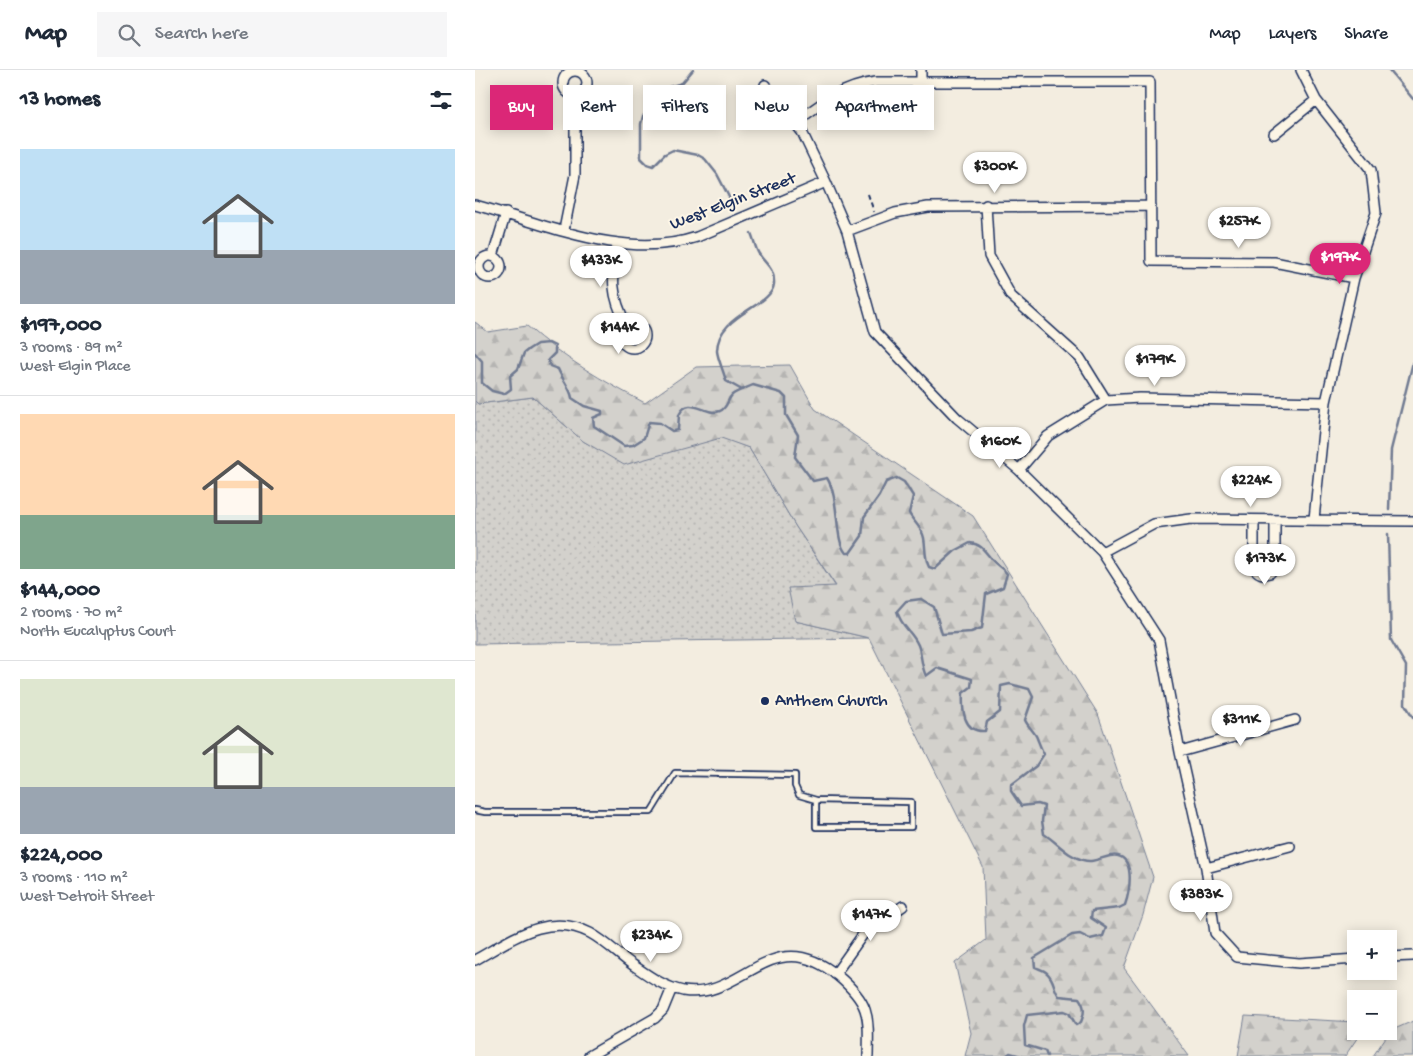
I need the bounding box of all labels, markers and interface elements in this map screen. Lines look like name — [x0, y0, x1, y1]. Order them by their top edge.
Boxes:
search box — [97, 12, 447, 57]
text: Map — [25, 20, 67, 49]
icon: search — [115, 21, 143, 49]
text: Search here — [155, 23, 248, 46]
text: Map — [1209, 24, 1241, 45]
text: Layers — [1269, 24, 1316, 45]
text: Share — [1344, 24, 1388, 45]
chip: Buy — [490, 85, 553, 130]
chip: Rent — [563, 85, 633, 130]
chip: Filters — [643, 85, 726, 130]
chip: New — [736, 85, 807, 130]
chip: Apartment — [817, 85, 934, 130]
icon: filters — [427, 86, 455, 114]
text: 13 homes — [20, 88, 100, 113]
pin: $300K — [960, 152, 1030, 194]
text: $300K — [974, 158, 1016, 177]
street label: West Elgin Street — [667, 168, 800, 236]
icon: home — [193, 181, 283, 271]
pin: $257K — [1204, 206, 1274, 249]
text: $257K — [1219, 213, 1259, 232]
pin: $197K — [1305, 242, 1375, 285]
pin: $433K — [566, 246, 636, 288]
text: $197K — [1321, 249, 1359, 268]
text: $433K — [581, 252, 621, 271]
pin: $144K — [584, 312, 654, 355]
text: $197,000 — [20, 314, 102, 339]
text: $144K — [600, 319, 638, 338]
text: 3 rooms · 89 m² — [20, 339, 122, 358]
pin: $179K — [1120, 344, 1190, 387]
text: $179K — [1136, 351, 1174, 370]
text: West Elgin Place — [20, 358, 130, 377]
pin: $160K — [965, 426, 1035, 469]
text: $160K — [980, 433, 1020, 452]
icon: home — [193, 447, 283, 537]
pin: $224K — [1216, 466, 1286, 508]
text: $224K — [1231, 472, 1271, 491]
pin: $173K — [1230, 544, 1300, 586]
text: $173K — [1245, 550, 1285, 569]
text: $144,000 — [20, 579, 100, 604]
text: 2 rooms · 70 m² — [20, 604, 123, 623]
text: North Eucalyptus Court — [20, 623, 175, 642]
place label: Anthem Church — [775, 691, 888, 712]
marker: Anthem Church — [759, 695, 771, 707]
pin: $311K — [1206, 704, 1276, 747]
text: $311K — [1222, 711, 1260, 730]
icon: home — [193, 712, 283, 802]
text: $224,000 — [20, 844, 102, 869]
text: 3 rooms · 110 m² — [20, 869, 128, 888]
pin: $383K — [1166, 880, 1236, 922]
text: $383K — [1180, 886, 1222, 905]
text: West Detroit Street — [20, 888, 154, 907]
pin: $147K — [836, 900, 906, 942]
text: $147K — [852, 906, 890, 925]
pin: $234K — [616, 920, 686, 963]
text: $234K — [631, 927, 671, 946]
map controls — [1347, 930, 1397, 1040]
button: + — [1347, 930, 1397, 980]
button: − — [1347, 990, 1397, 1040]

